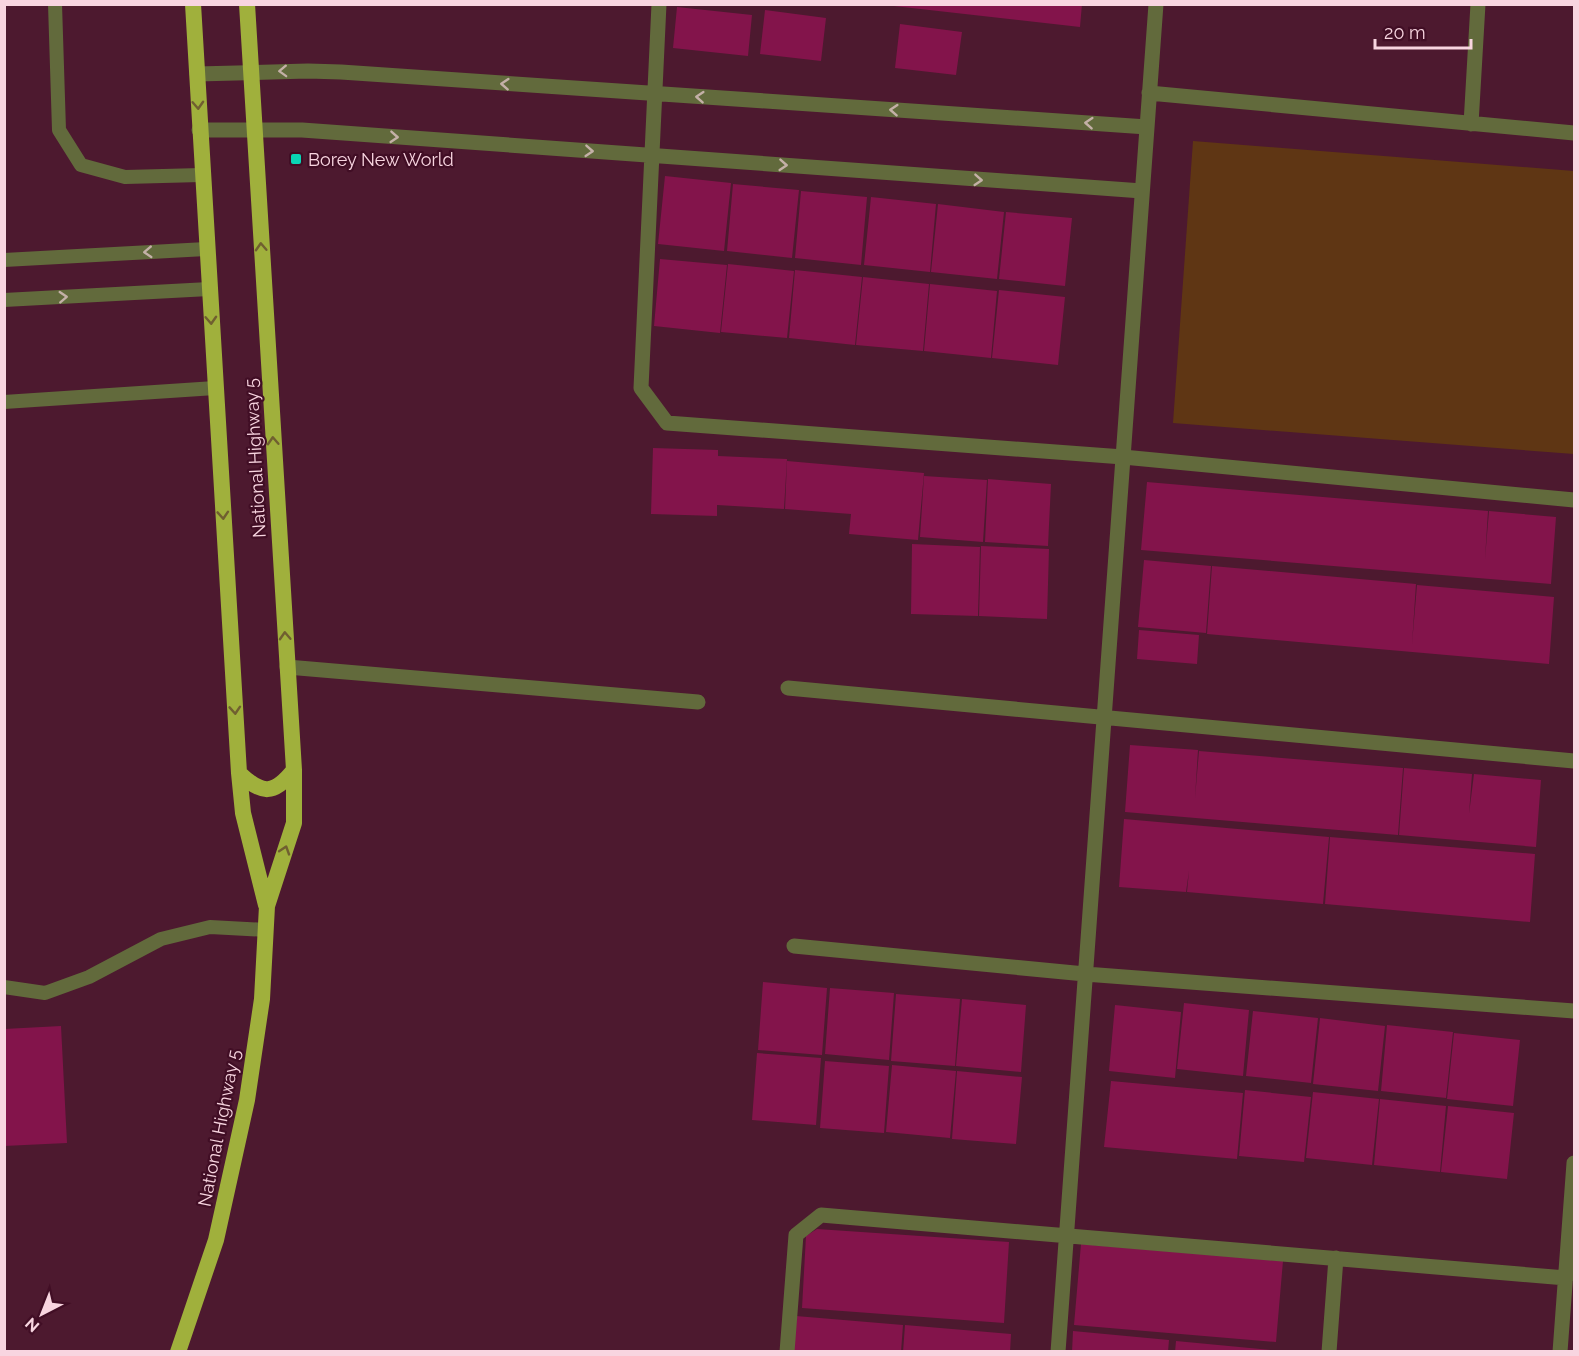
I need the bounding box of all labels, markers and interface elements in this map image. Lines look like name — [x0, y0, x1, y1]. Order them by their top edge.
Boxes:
scale bar — [1375, 12, 1471, 50]
text: 20 m — [1384, 22, 1426, 43]
one-way arrow — [279, 65, 288, 78]
one-way arrow — [501, 77, 510, 90]
one-way arrow — [695, 91, 704, 104]
one-way arrow — [191, 100, 204, 109]
one-way arrow — [890, 104, 899, 117]
one-way arrow — [1084, 117, 1093, 130]
one-way arrow — [390, 130, 399, 143]
one-way arrow — [584, 145, 593, 158]
place label: Borey New World — [308, 149, 454, 170]
marker: Borey New World — [289, 152, 303, 166]
one-way arrow — [779, 159, 788, 172]
one-way arrow — [973, 173, 982, 186]
one-way arrow — [255, 242, 268, 251]
one-way arrow — [143, 246, 152, 259]
one-way arrow — [58, 290, 67, 303]
one-way arrow — [204, 316, 217, 325]
street label: National Highway 5 — [240, 378, 270, 538]
one-way arrow — [267, 437, 280, 446]
one-way arrow — [216, 511, 229, 520]
one-way arrow — [279, 632, 292, 641]
one-way arrow — [228, 705, 241, 714]
one-way arrow — [278, 845, 290, 856]
street label: National Highway 5 — [193, 1047, 245, 1208]
north arrow — [12, 1284, 72, 1344]
text: N — [21, 1314, 43, 1336]

